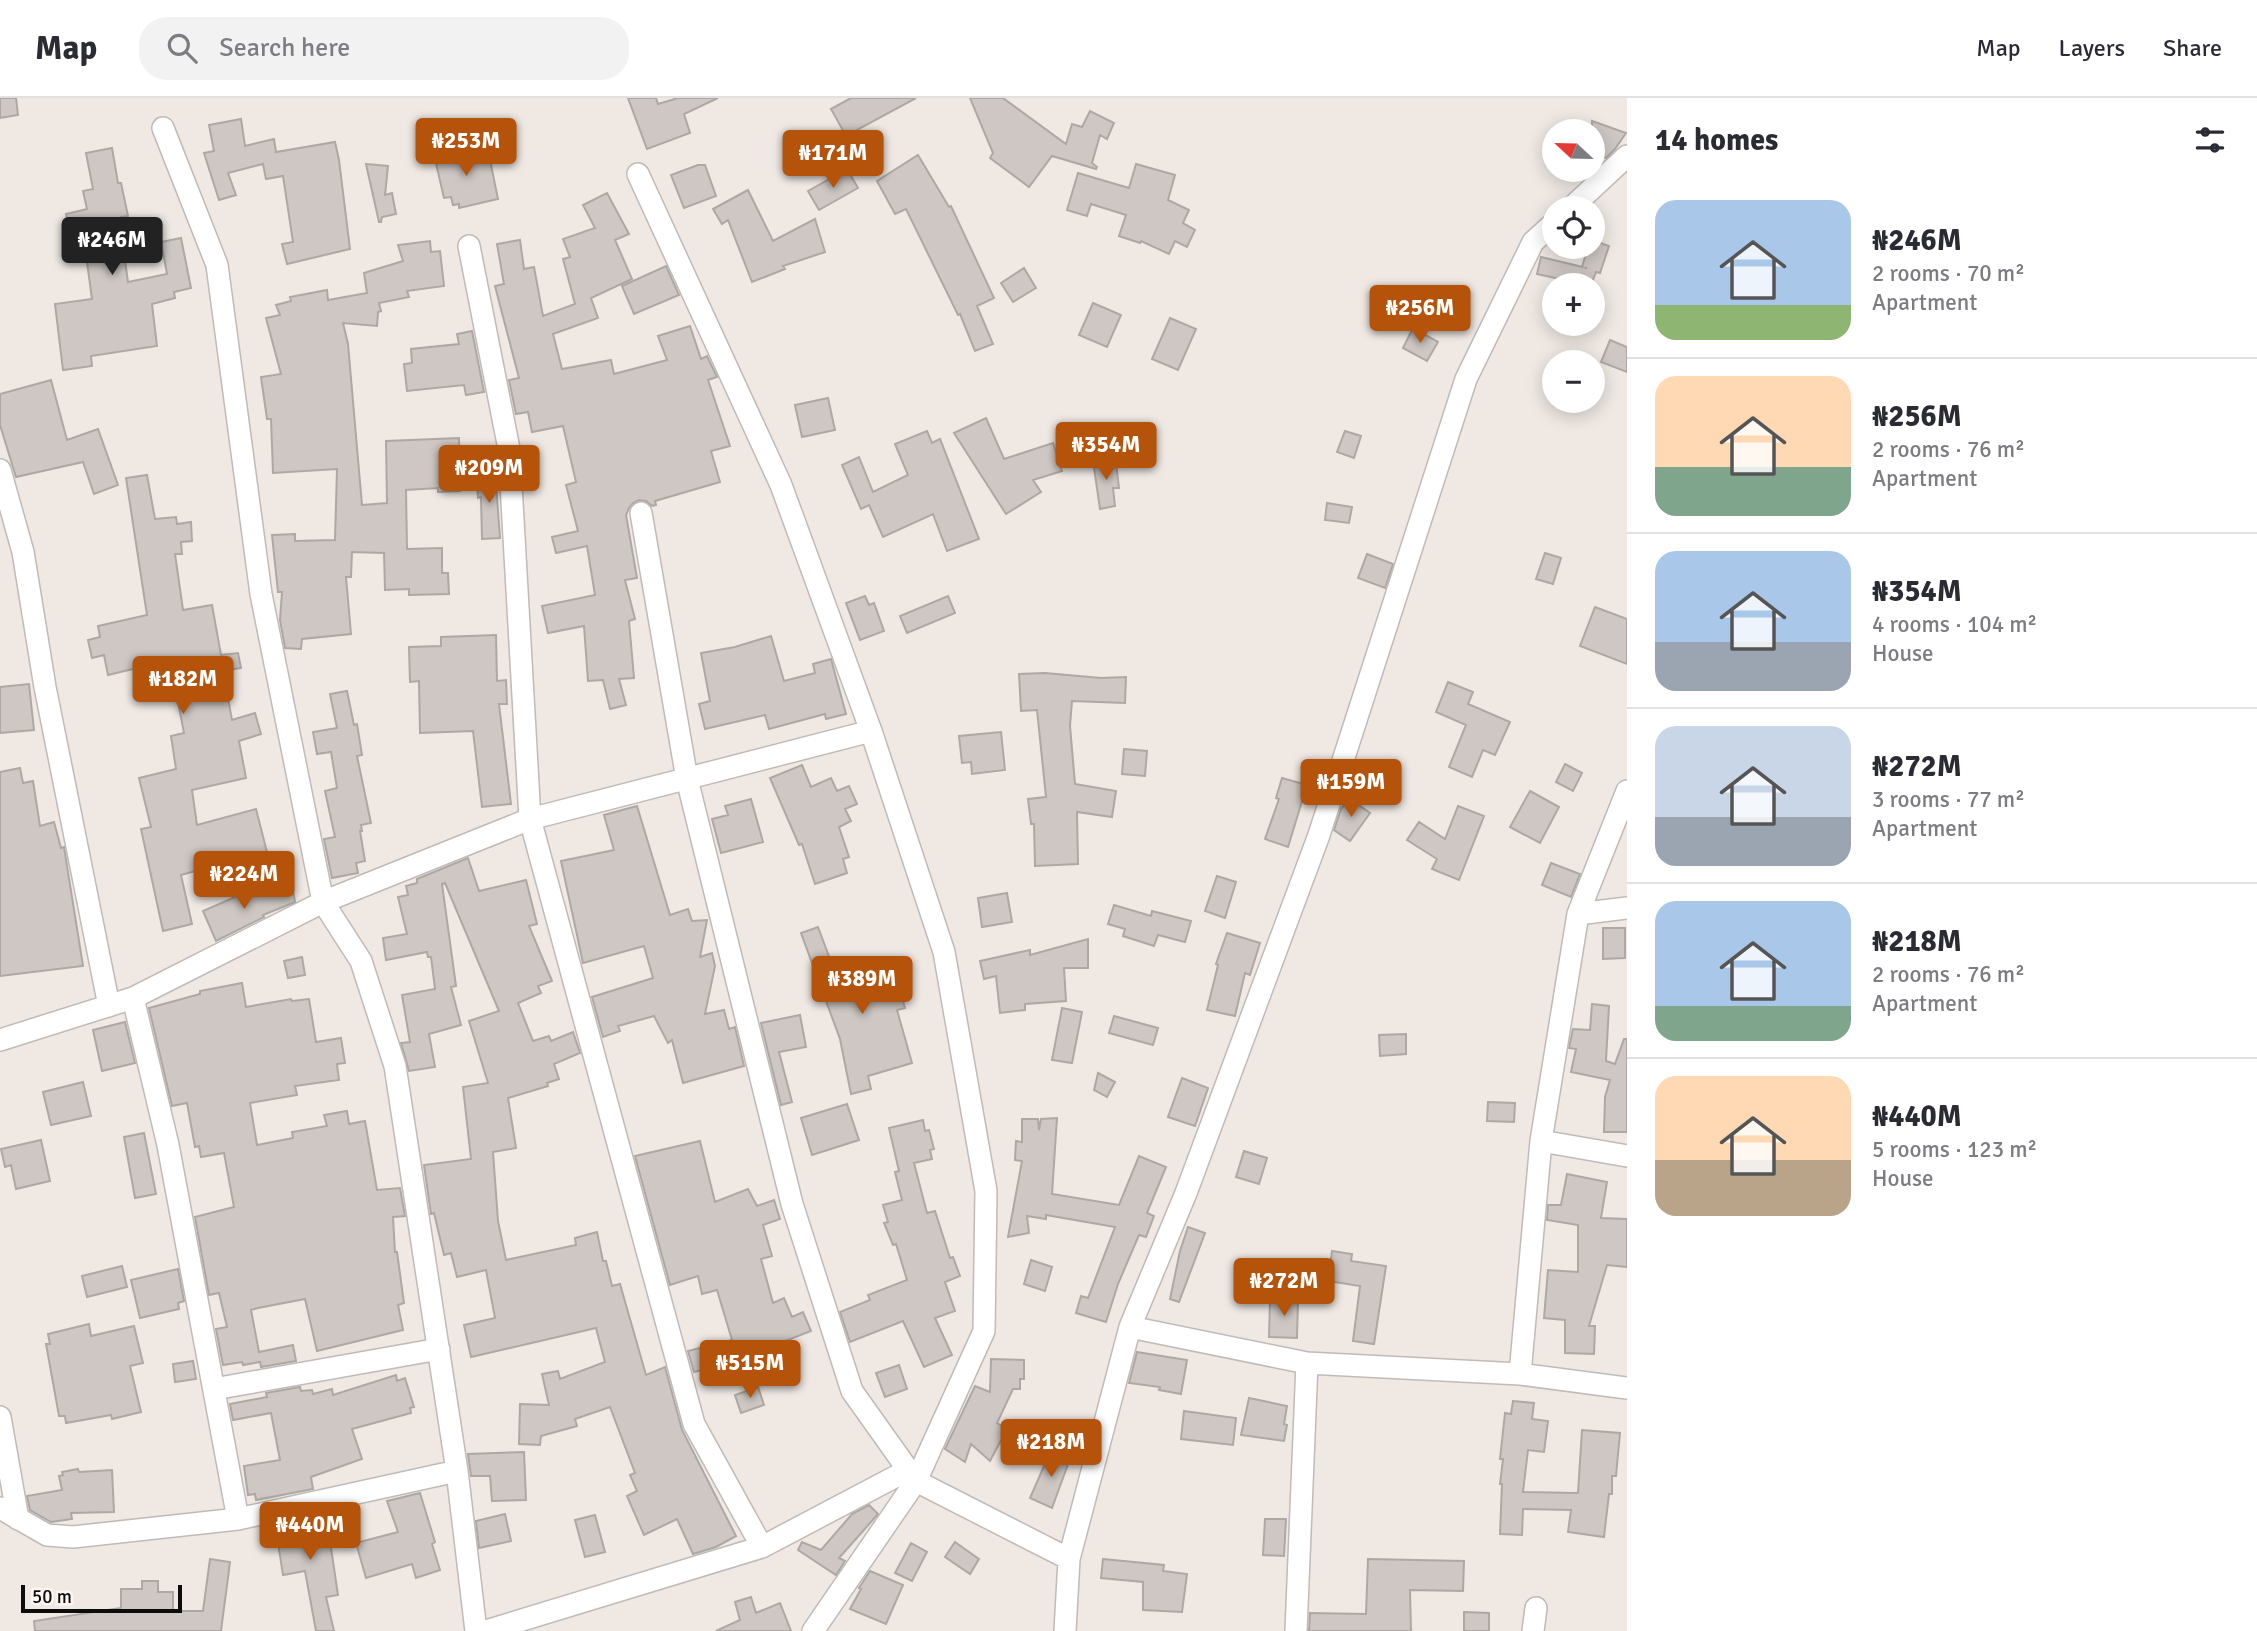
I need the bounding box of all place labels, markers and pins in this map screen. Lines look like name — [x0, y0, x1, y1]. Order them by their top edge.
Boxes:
pin: ₦253M — [417, 118, 515, 178]
pin: ₦171M — [784, 130, 882, 190]
pin: ₦246M — [63, 218, 161, 277]
pin: ₦256M — [1371, 286, 1469, 345]
pin: ₦354M — [1057, 422, 1155, 482]
pin: ₦209M — [440, 446, 538, 505]
pin: ₦182M — [134, 656, 232, 716]
pin: ₦159M — [1302, 760, 1400, 819]
pin: ₦224M — [195, 852, 293, 911]
pin: ₦389M — [813, 956, 911, 1016]
pin: ₦272M — [1235, 1258, 1333, 1318]
pin: ₦515M — [701, 1340, 799, 1400]
pin: ₦218M — [1002, 1420, 1100, 1479]
pin: ₦440M — [261, 1502, 359, 1562]

